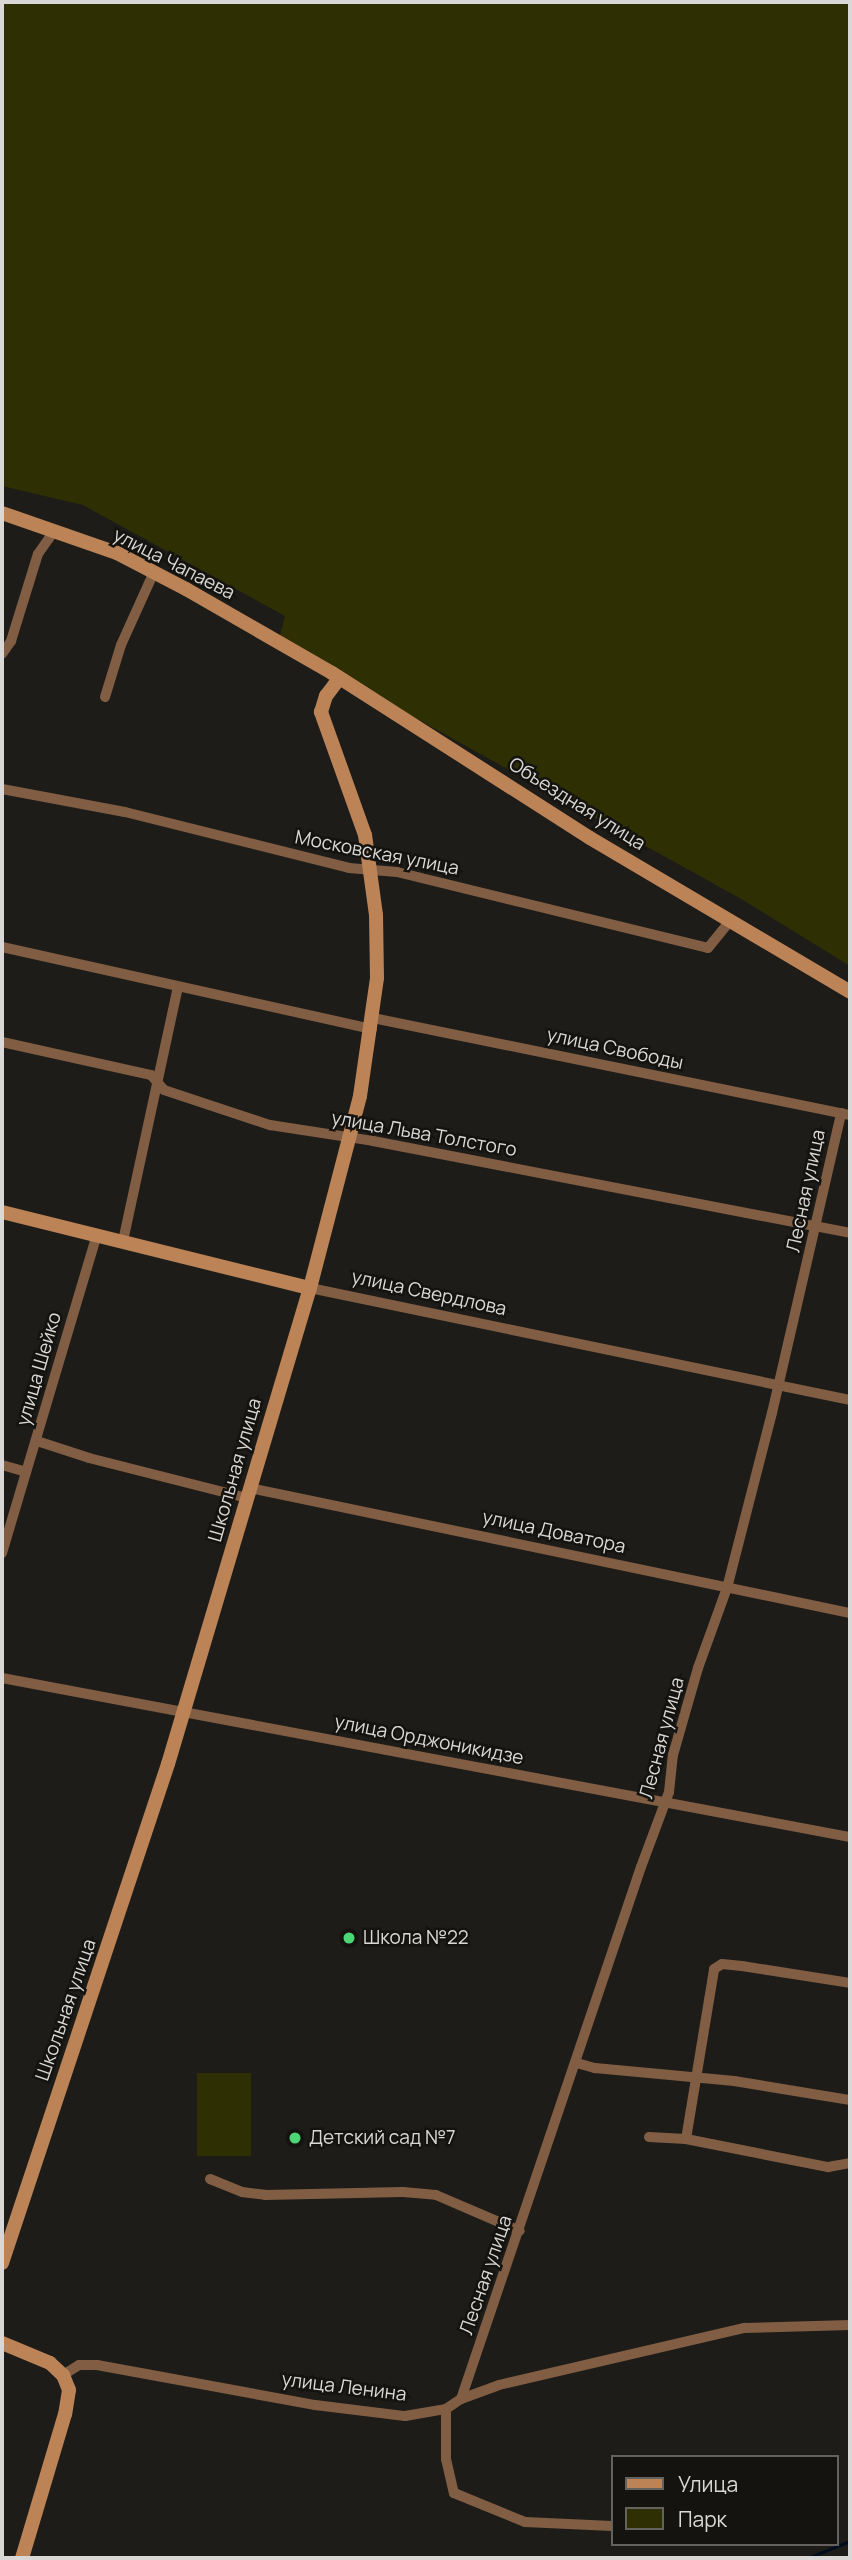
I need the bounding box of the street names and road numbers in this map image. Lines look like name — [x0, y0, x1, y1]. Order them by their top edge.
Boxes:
street label: улица Чапаева — [109, 524, 239, 604]
street label: Объездная улица — [504, 753, 650, 855]
street label: Московская улица — [293, 826, 461, 880]
street label: улица Свободы — [545, 1023, 685, 1075]
street label: улица Льва Толстого — [329, 1106, 519, 1162]
street label: Лесная улица — [782, 1128, 830, 1254]
street label: улица Свердлова — [349, 1265, 509, 1321]
street label: улица Шейко — [12, 1310, 66, 1428]
street label: Школьная улица — [204, 1396, 266, 1544]
street label: улица Доватора — [480, 1506, 628, 1558]
street label: Лесная улица — [635, 1675, 689, 1801]
street label: улица Орджоникидзе — [332, 1710, 526, 1770]
street label: Школьная улица — [31, 1936, 101, 2084]
street label: Лесная улица — [455, 2212, 517, 2338]
street label: улица Ленина — [280, 2368, 408, 2406]

